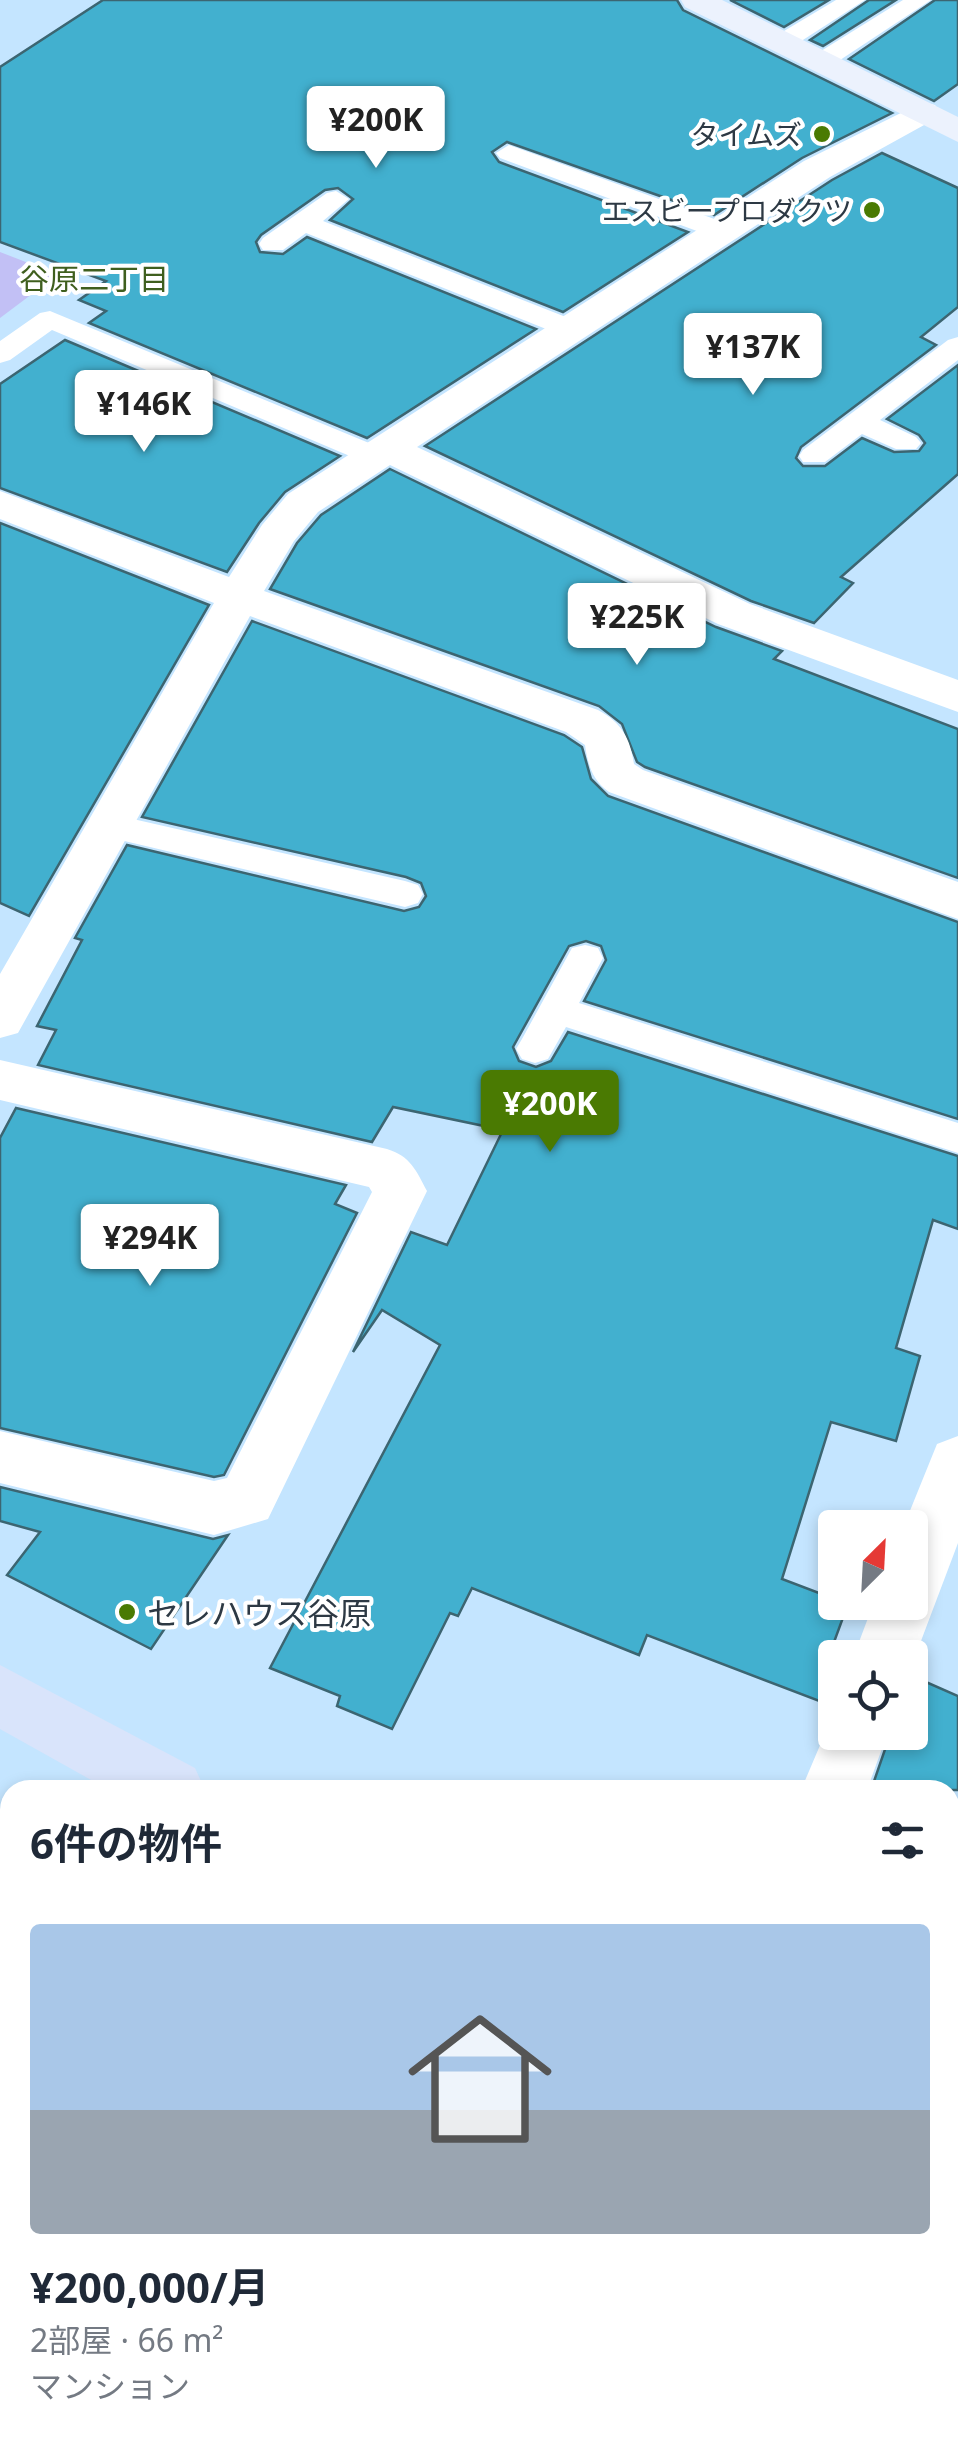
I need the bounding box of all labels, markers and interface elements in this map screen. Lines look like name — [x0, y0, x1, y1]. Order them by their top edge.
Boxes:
pin: ¥200K — [306, 86, 446, 171]
text: ¥200K — [329, 97, 423, 140]
place label: タイムズ — [691, 115, 802, 153]
marker: タイムズ — [811, 123, 833, 145]
place label: エスビープロダクツ — [602, 191, 852, 229]
marker: エスビープロダクツ — [861, 199, 883, 221]
district label: 谷原二丁目 — [19, 258, 169, 299]
pin: ¥137K — [683, 313, 823, 398]
text: ¥137K — [706, 324, 800, 367]
pin: ¥146K — [74, 370, 214, 455]
text: ¥146K — [97, 381, 191, 424]
pin: ¥225K — [567, 583, 707, 668]
text: ¥225K — [590, 594, 684, 637]
pin: ¥200K — [480, 1070, 620, 1155]
text: ¥200K — [503, 1081, 597, 1124]
pin: ¥294K — [80, 1204, 220, 1289]
text: ¥294K — [103, 1215, 197, 1258]
north arrow — [818, 1510, 928, 1620]
map controls — [818, 1510, 928, 1750]
place label: セレハウス谷原 — [147, 1591, 371, 1634]
marker: セレハウス谷原 — [116, 1601, 138, 1623]
button: locate — [818, 1640, 928, 1750]
icon: filters — [875, 1813, 930, 1868]
text: 6件の物件 — [30, 1814, 222, 1871]
icon: home — [390, 1989, 570, 2169]
text: ¥200,000/月 — [30, 2258, 270, 2315]
text: 2部屋 · 66 m² — [30, 2318, 224, 2361]
text: マンション — [30, 2364, 190, 2407]

